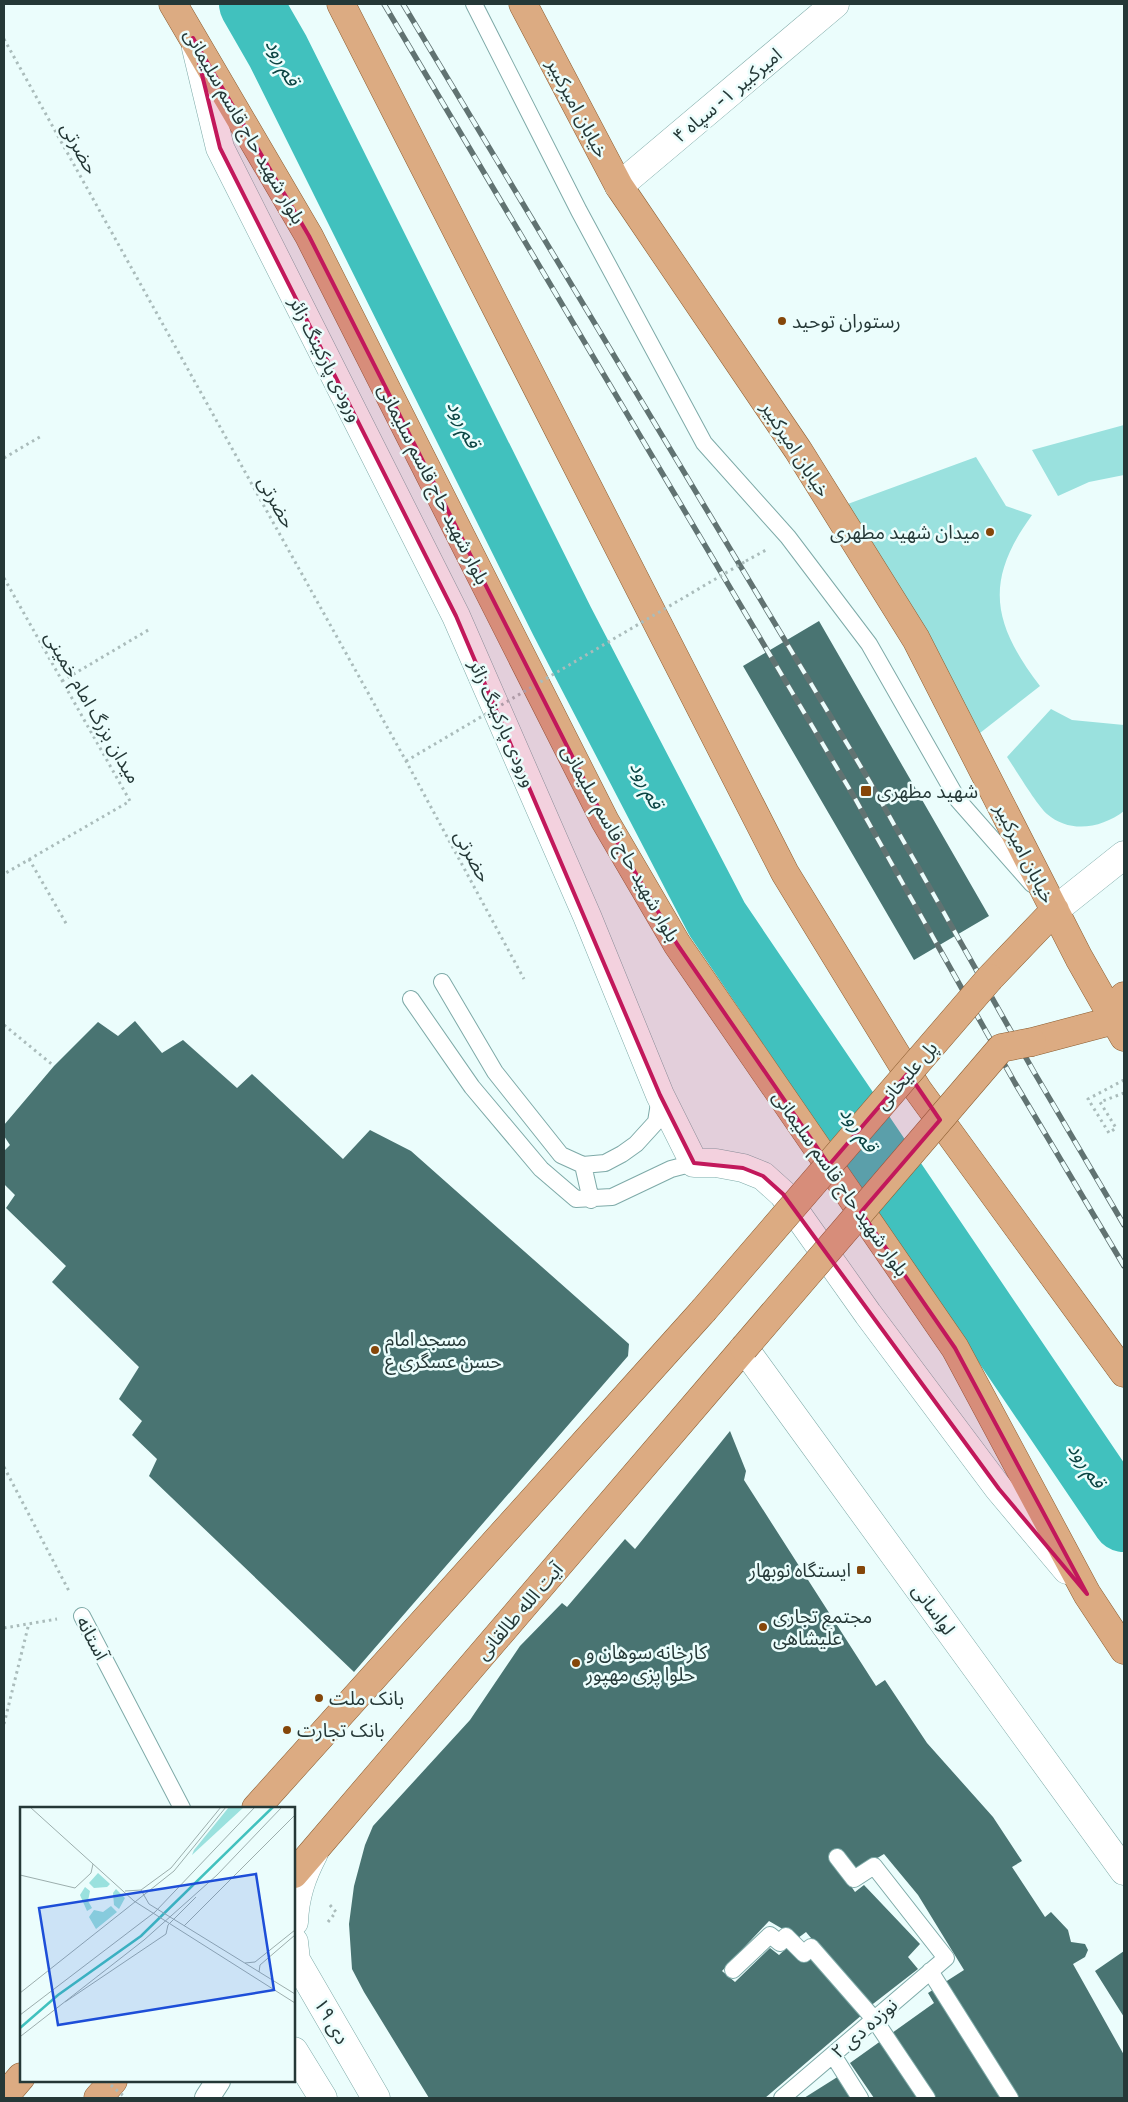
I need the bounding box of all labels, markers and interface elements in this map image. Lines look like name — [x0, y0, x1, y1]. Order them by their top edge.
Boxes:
street label: بلوار شهید حاج قاسم سلیمانی — [177, 24, 310, 230]
water label: قم رود — [258, 34, 306, 93]
street label: امیرکبیر ۱- سپاه ۴ — [668, 43, 787, 149]
street label: خیابان امیرکبیر — [541, 54, 613, 162]
street label: حضرتی — [56, 118, 103, 178]
street label: ورودی پارکینگ زائر — [283, 292, 367, 426]
place label: رستوران توحید — [792, 310, 901, 333]
marker: رستوران توحید — [776, 315, 788, 327]
street label: بلوار شهید حاج قاسم سلیمانی — [370, 380, 494, 590]
water label: قم رود — [440, 396, 486, 455]
street label: خیابان امیرکبیر — [756, 396, 835, 501]
street label: حضرتی — [253, 472, 300, 532]
place label: میدان شهید مطهری — [830, 521, 980, 544]
marker: میدان شهید مطهری — [984, 526, 996, 538]
street label: میدان بزرگ امام خمینی — [37, 627, 146, 789]
street label: ورودی پارکینگ زائر — [463, 655, 541, 791]
street label: بلوار شهید حاج قاسم سلیمانی — [554, 741, 684, 947]
water label: قم رود — [622, 757, 670, 816]
place label: شهید مطهری — [877, 780, 978, 803]
marker: شهید مطهری — [859, 784, 873, 798]
street label: خیابان امیرکبیر — [989, 799, 1060, 907]
street label: حضرتی — [449, 826, 496, 886]
street label: پل علیخانی — [871, 1036, 943, 1115]
street label: بلوار شهید حاج قاسم سلیمانی — [765, 1086, 914, 1282]
water label: قم رود — [833, 1102, 884, 1160]
place label: مسجد امام حسن عسگری ع — [385, 1328, 502, 1375]
marker: مسجد امام حسن عسگری ع — [369, 1344, 381, 1356]
water label: قم رود — [1061, 1438, 1112, 1496]
street label: آیت الله طالقانی — [471, 1557, 569, 1665]
place label: ایستگاه نوبهار — [748, 1559, 851, 1582]
marker: ایستگاه نوبهار — [855, 1564, 867, 1576]
street label: لواسانی — [907, 1579, 960, 1639]
place label: مجتمع تجاری علیشاهی — [773, 1605, 872, 1650]
street label: آستانه — [72, 1612, 114, 1665]
marker: مجتمع تجاری علیشاهی — [757, 1621, 769, 1633]
place label: کارخانه سوهان و حلوا پزی مهپور — [585, 1641, 708, 1687]
marker: کارخانه سوهان و حلوا پزی مهپور — [570, 1657, 582, 1669]
place label: بانک ملت — [329, 1687, 404, 1710]
marker: بانک ملت — [313, 1692, 325, 1704]
place label: بانک تجارت — [297, 1719, 385, 1742]
marker: بانک تجارت — [281, 1724, 293, 1736]
inset map — [20, 1807, 295, 2082]
street label: نوزده دی ۲ — [827, 1993, 902, 2063]
street label: ۱۹ دی — [309, 1994, 354, 2048]

